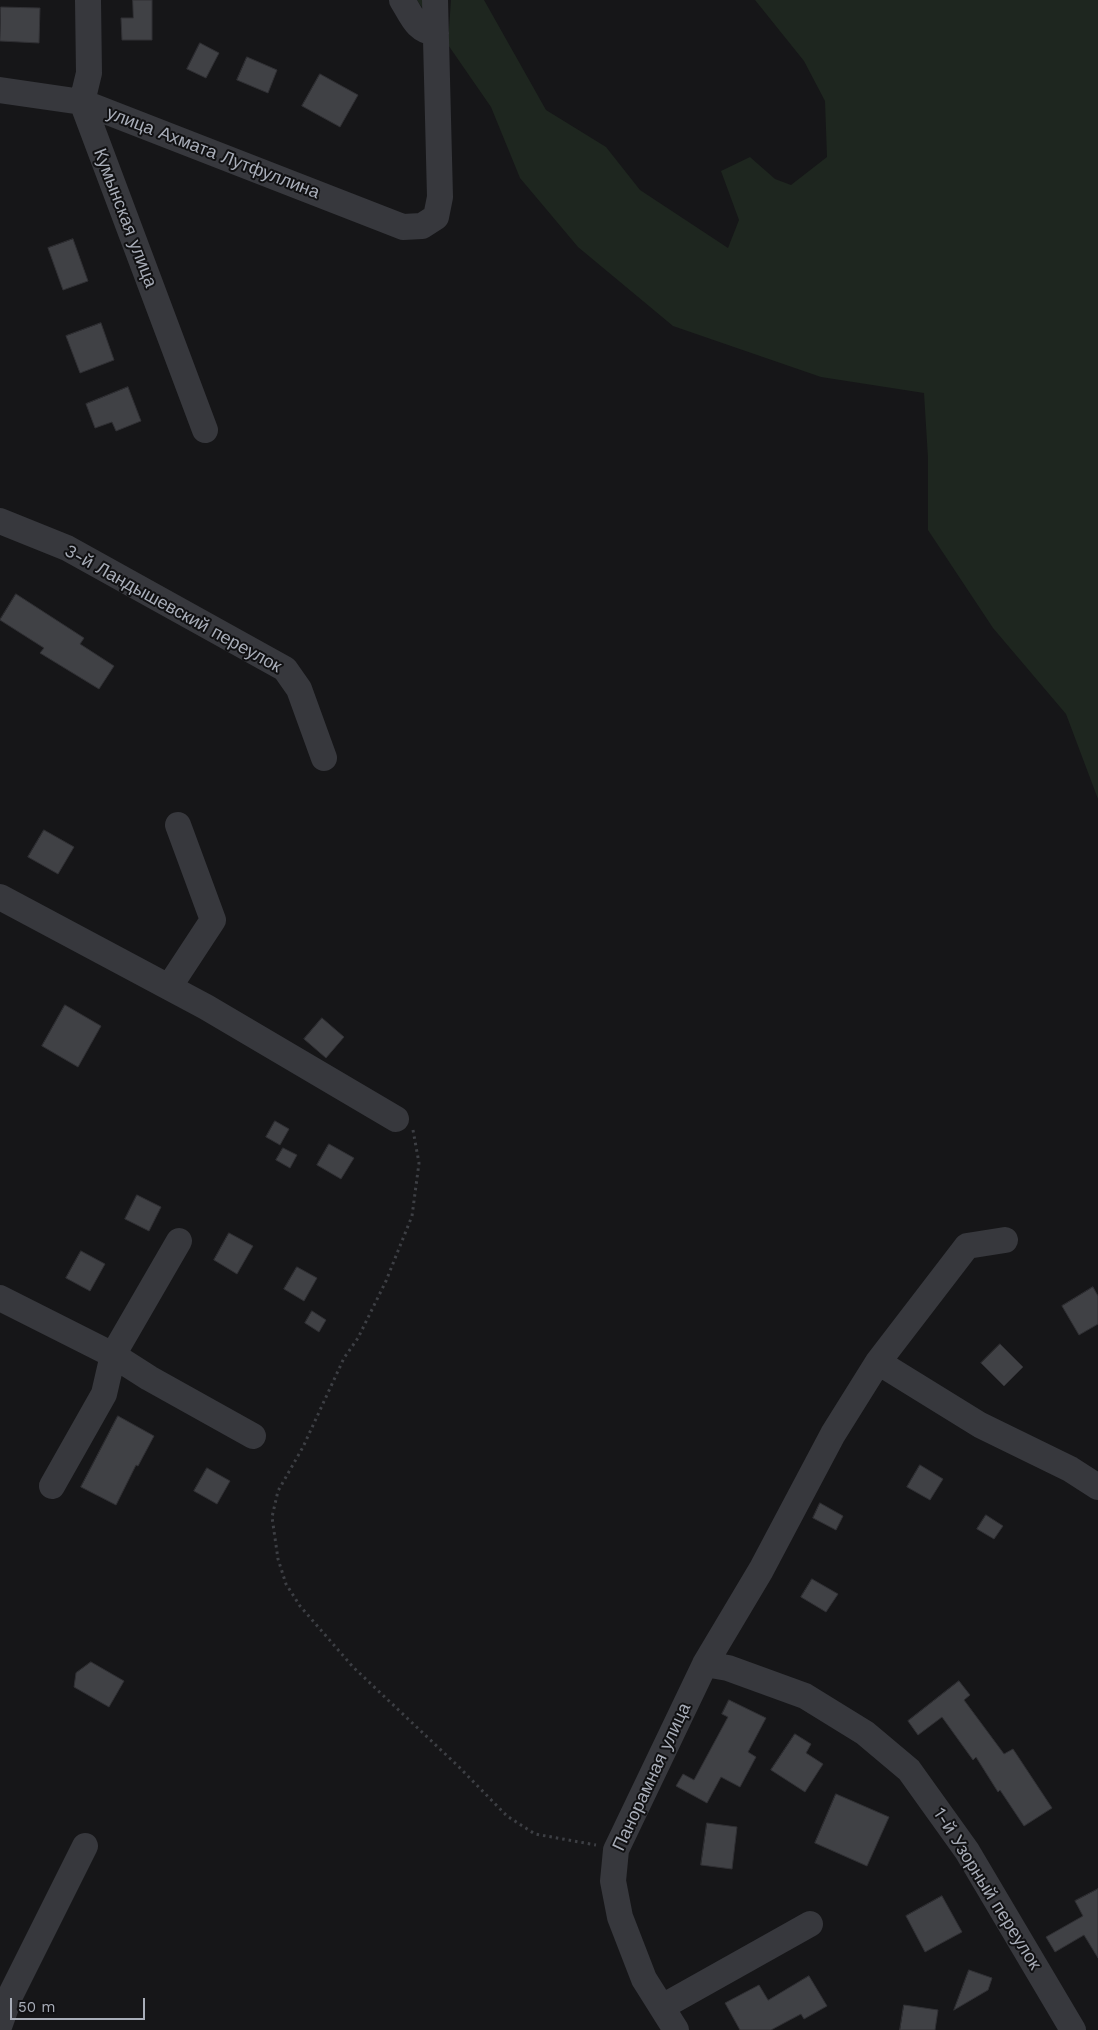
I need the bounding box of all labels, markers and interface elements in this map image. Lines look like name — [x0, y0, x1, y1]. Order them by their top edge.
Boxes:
street label: улица Ахмата Лутфуллина — [103, 102, 323, 204]
street label: Кумынская улица — [89, 145, 161, 291]
street label: 3-й Ландышевский переулок — [61, 540, 285, 678]
street label: Панорамная улица — [608, 1700, 696, 1854]
street label: 1-й Узорный переулок — [928, 1804, 1046, 1974]
scale bar — [12, 1988, 148, 2020]
text: 50 m — [18, 1998, 55, 2016]

